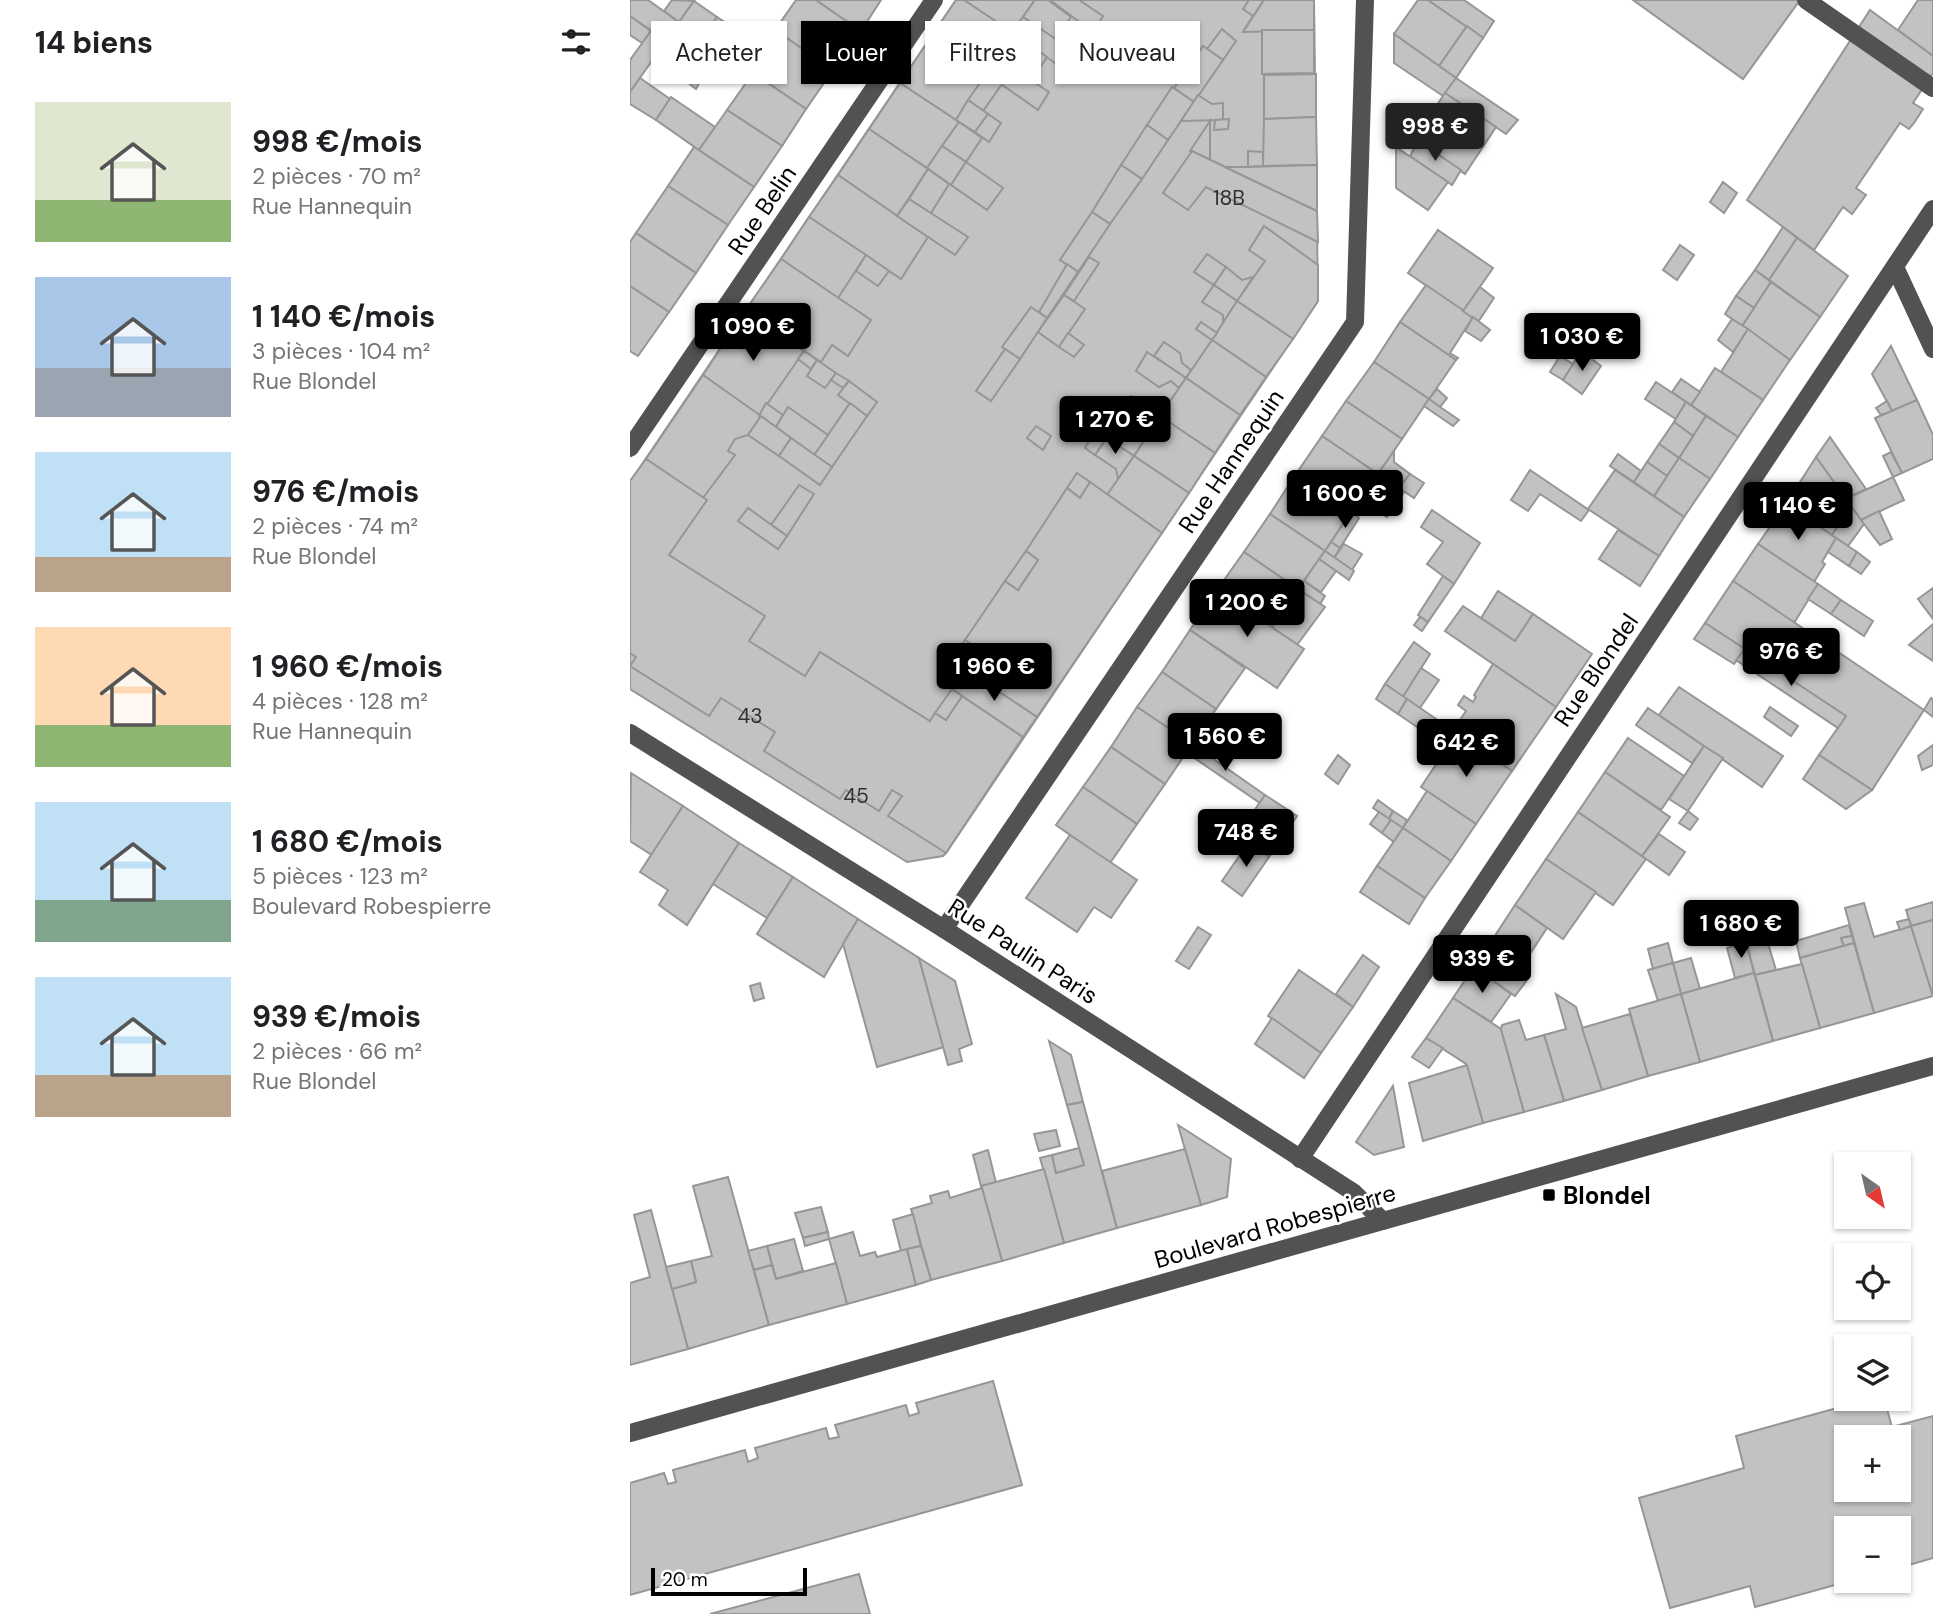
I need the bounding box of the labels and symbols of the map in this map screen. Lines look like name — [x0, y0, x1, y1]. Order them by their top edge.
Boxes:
pin: 998 € — [1386, 104, 1484, 163]
street label: Rue Belin — [721, 159, 803, 261]
house number: 18B — [1213, 184, 1245, 212]
pin: 1 090 € — [688, 304, 818, 363]
pin: 1 030 € — [1517, 314, 1647, 373]
street label: Rue Hannequin — [1171, 383, 1291, 539]
pin: 1 270 € — [1050, 396, 1180, 456]
pin: 1 600 € — [1280, 470, 1410, 530]
pin: 1 140 € — [1733, 482, 1863, 542]
pin: 1 200 € — [1182, 580, 1312, 639]
street label: Rue Blondel — [1547, 607, 1645, 733]
pin: 976 € — [1742, 628, 1840, 688]
pin: 1 960 € — [929, 644, 1059, 703]
house number: 43 — [737, 702, 763, 730]
pin: 1 560 € — [1160, 714, 1290, 773]
pin: 642 € — [1417, 720, 1515, 779]
house number: 45 — [843, 782, 869, 810]
pin: 748 € — [1197, 810, 1295, 869]
street label: Rue Paulin Paris — [942, 891, 1104, 1011]
pin: 1 680 € — [1676, 900, 1806, 960]
pin: 939 € — [1433, 936, 1531, 995]
north arrow — [1834, 1152, 1911, 1228]
street label: Boulevard Robespierre — [1151, 1177, 1399, 1275]
place label: Blondel — [1563, 1180, 1651, 1211]
marker: Blondel — [1541, 1187, 1557, 1203]
scale bar — [651, 1565, 807, 1597]

